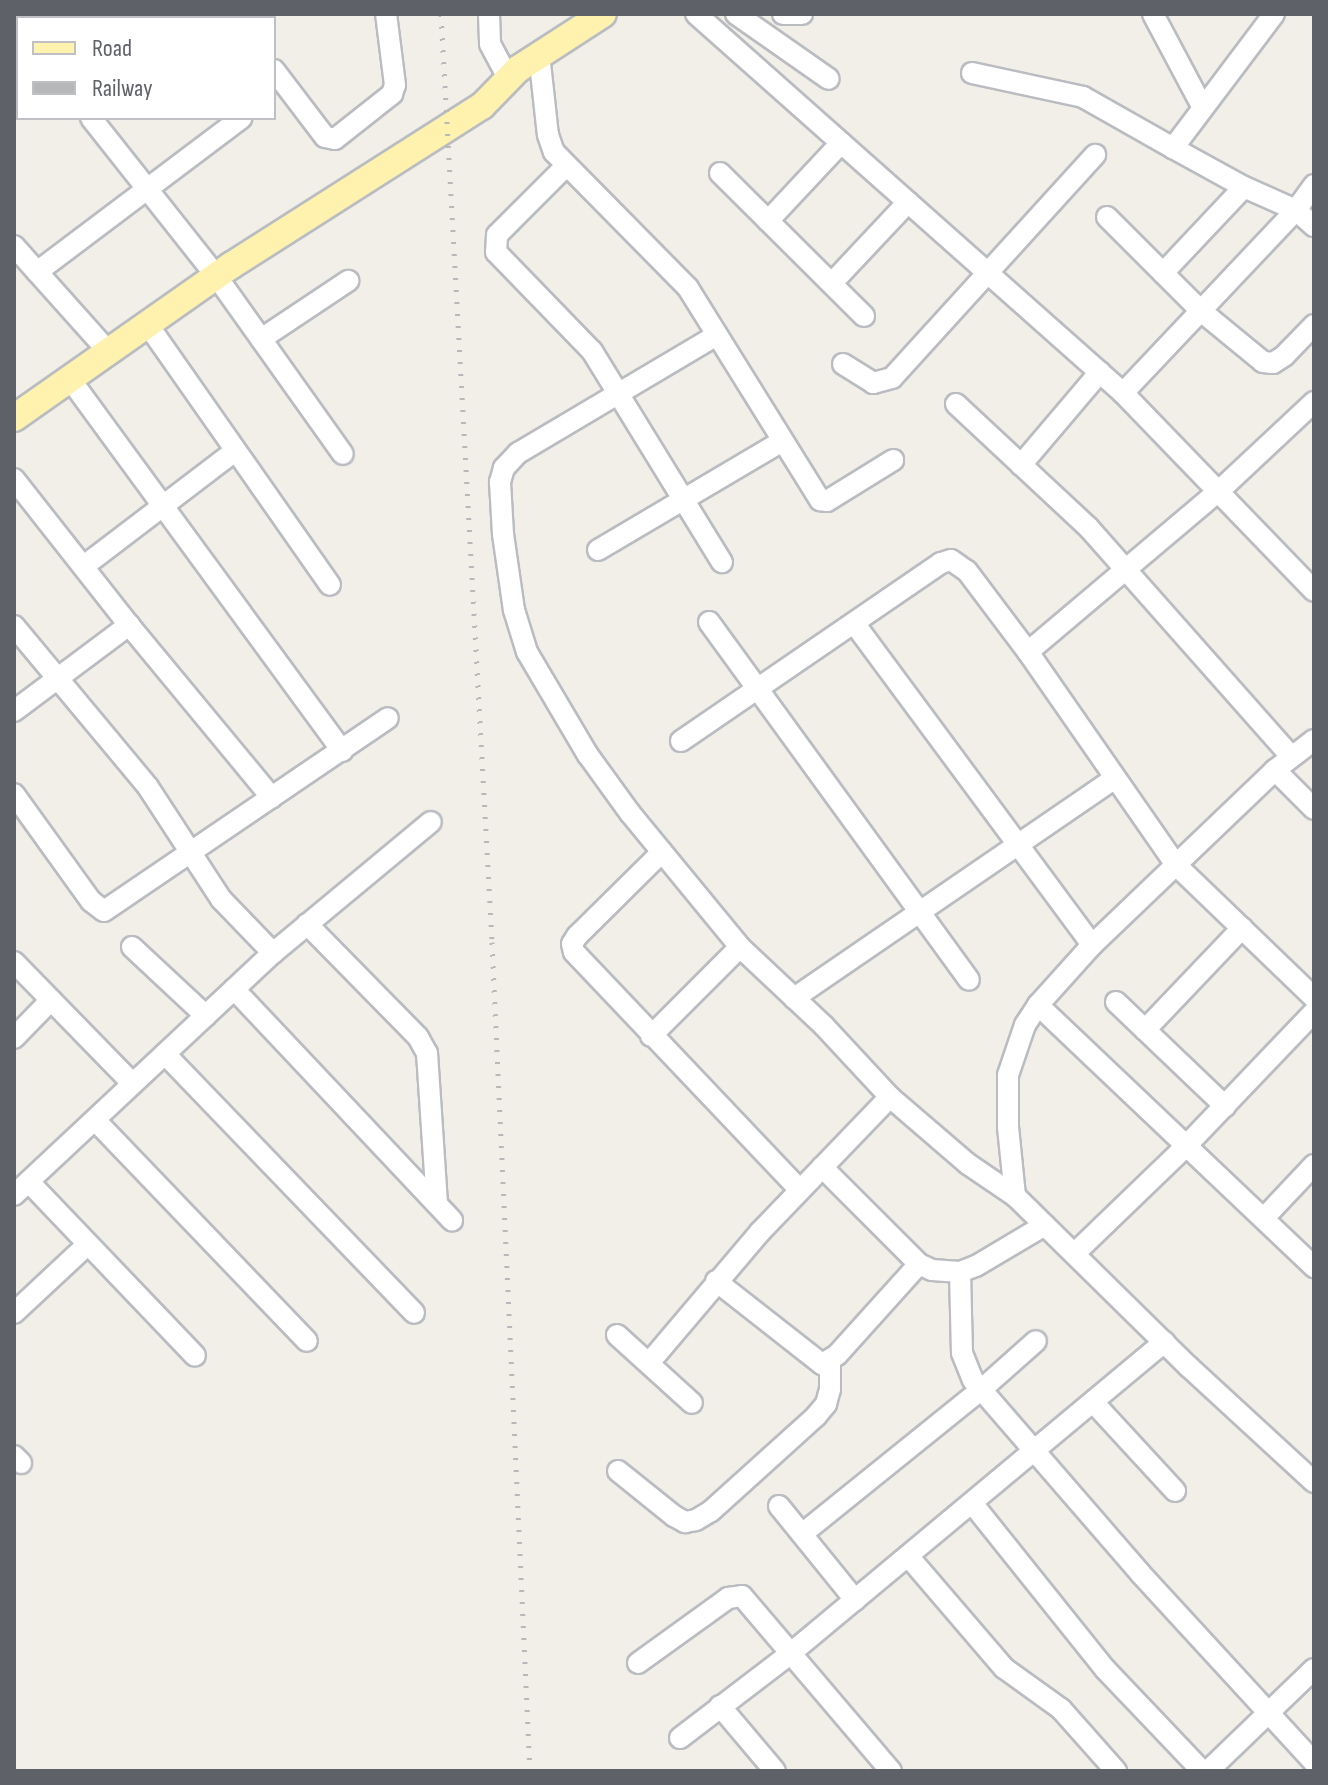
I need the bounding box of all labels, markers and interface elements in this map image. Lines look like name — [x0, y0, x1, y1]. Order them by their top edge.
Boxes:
legend — [16, 16, 276, 120]
text: Road — [92, 34, 132, 63]
text: Railway — [92, 74, 152, 103]

